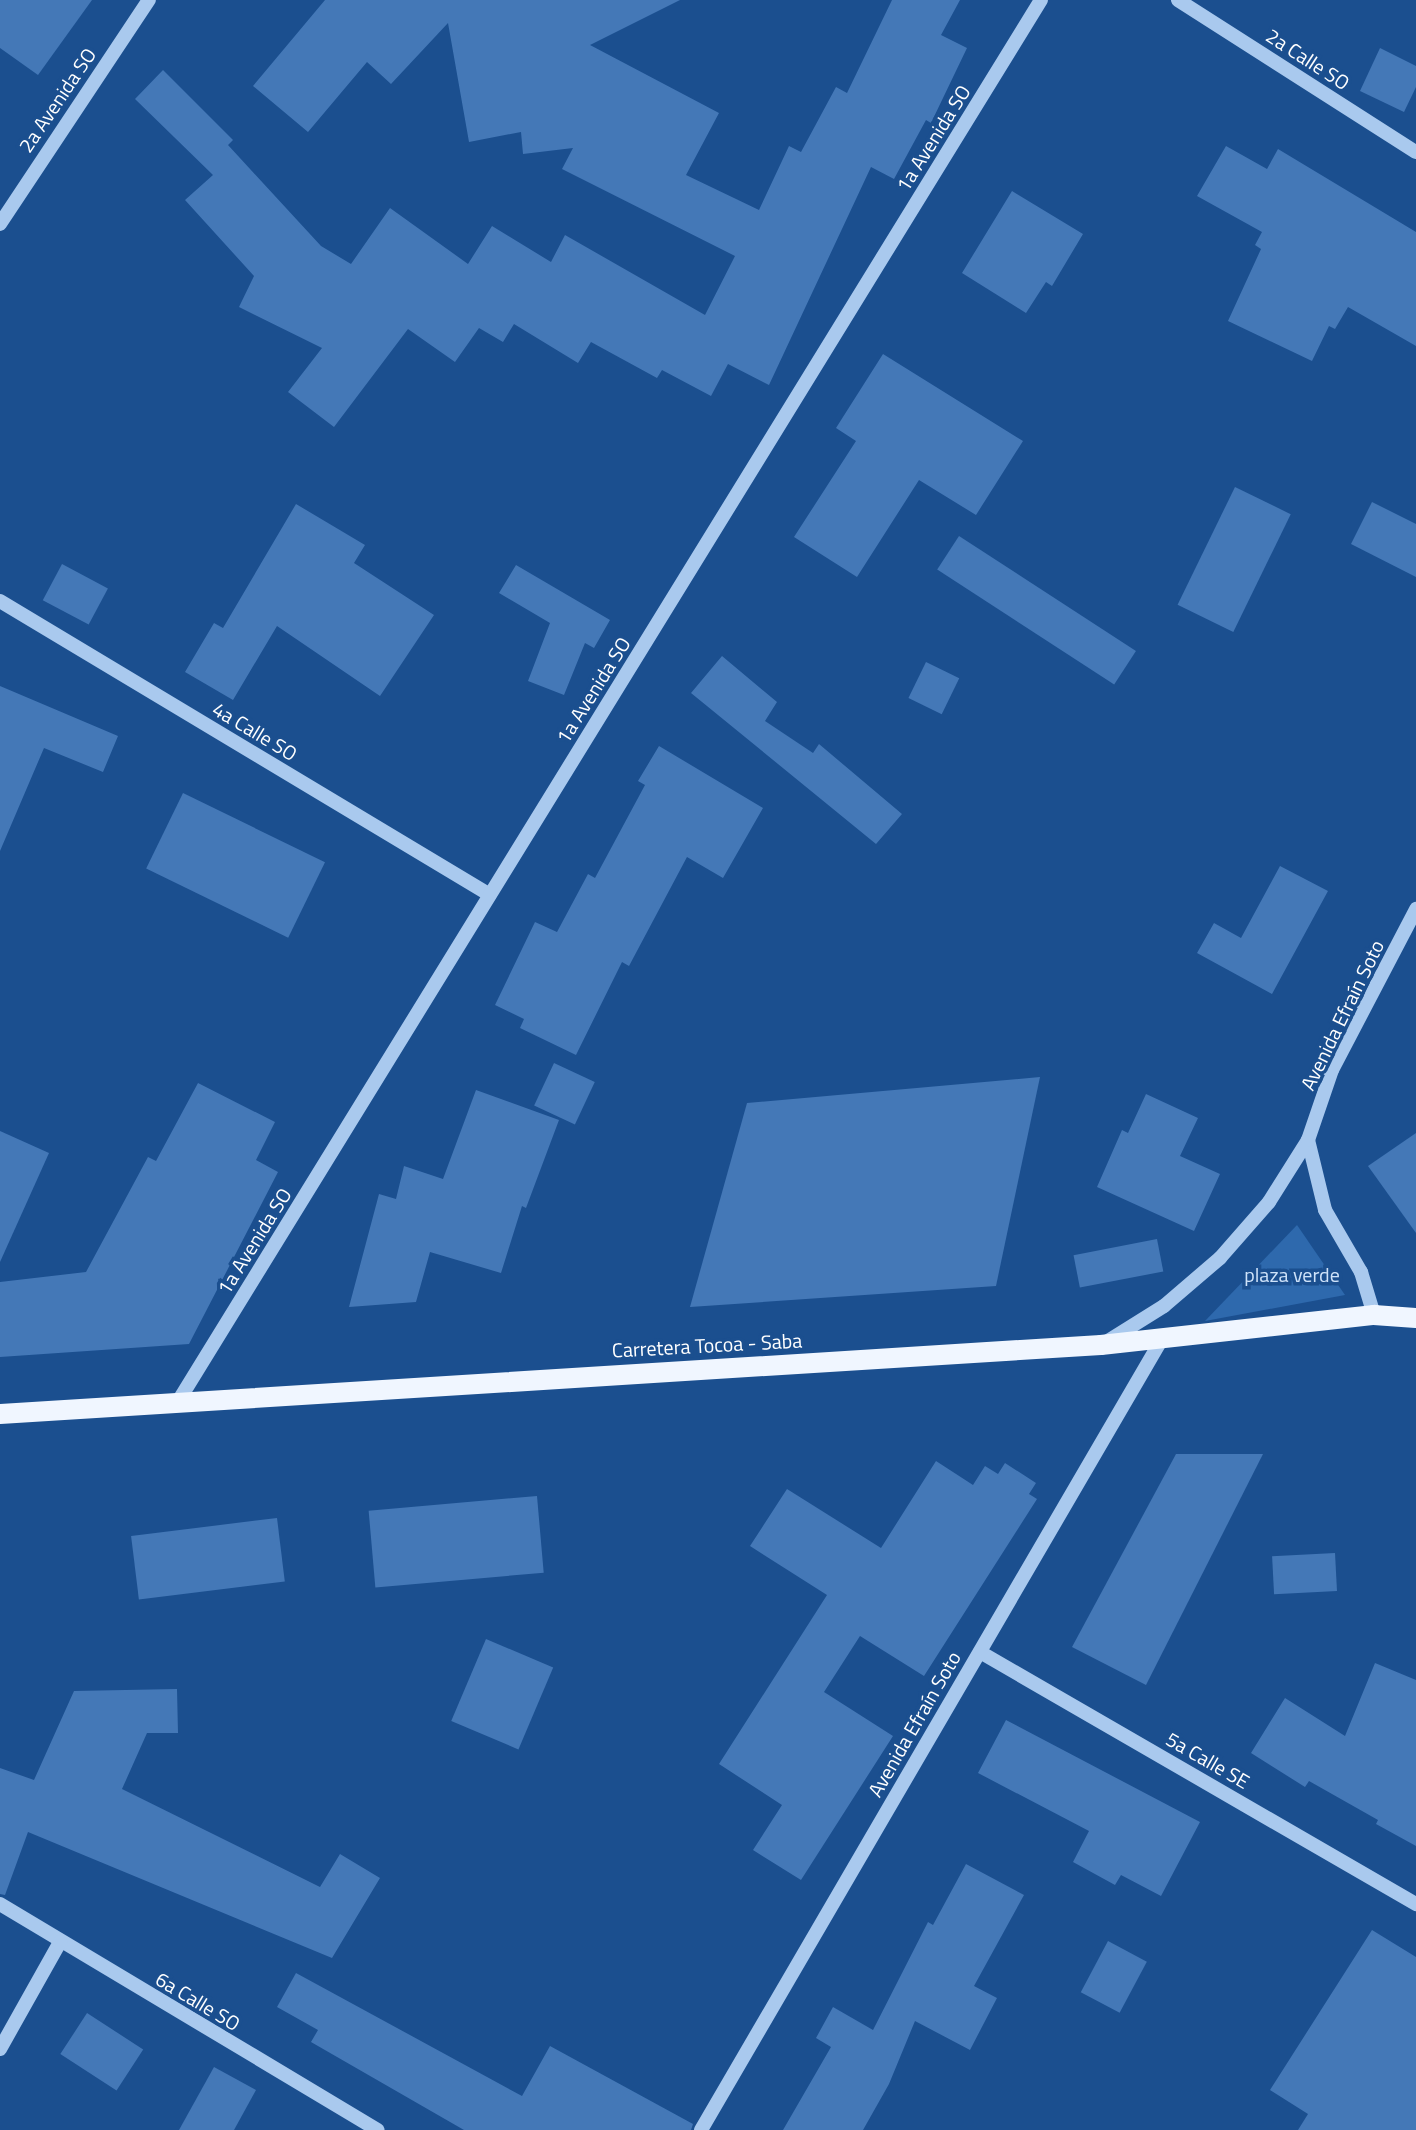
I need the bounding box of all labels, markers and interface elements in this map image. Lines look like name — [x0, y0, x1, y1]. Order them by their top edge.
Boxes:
street label: 2a Calle SO — [1262, 23, 1354, 95]
street label: 2a Avenida SO — [13, 43, 101, 157]
street label: 1a Avenida SO — [891, 80, 975, 196]
street label: 1a Avenida SO — [551, 632, 635, 748]
street label: 4a Calle SO — [208, 696, 302, 766]
street label: Avenida Efraín Soto — [1295, 936, 1389, 1094]
street label: 1a Avenida SO — [212, 1183, 296, 1299]
park label: plaza verde — [1244, 1262, 1340, 1286]
street label: Carretera Tocoa - Saba — [611, 1328, 803, 1362]
street label: Avenida Efraín Soto — [863, 1647, 965, 1801]
street label: 5a Calle SE — [1162, 1727, 1254, 1793]
street label: 6a Calle SO — [151, 1966, 245, 2036]

